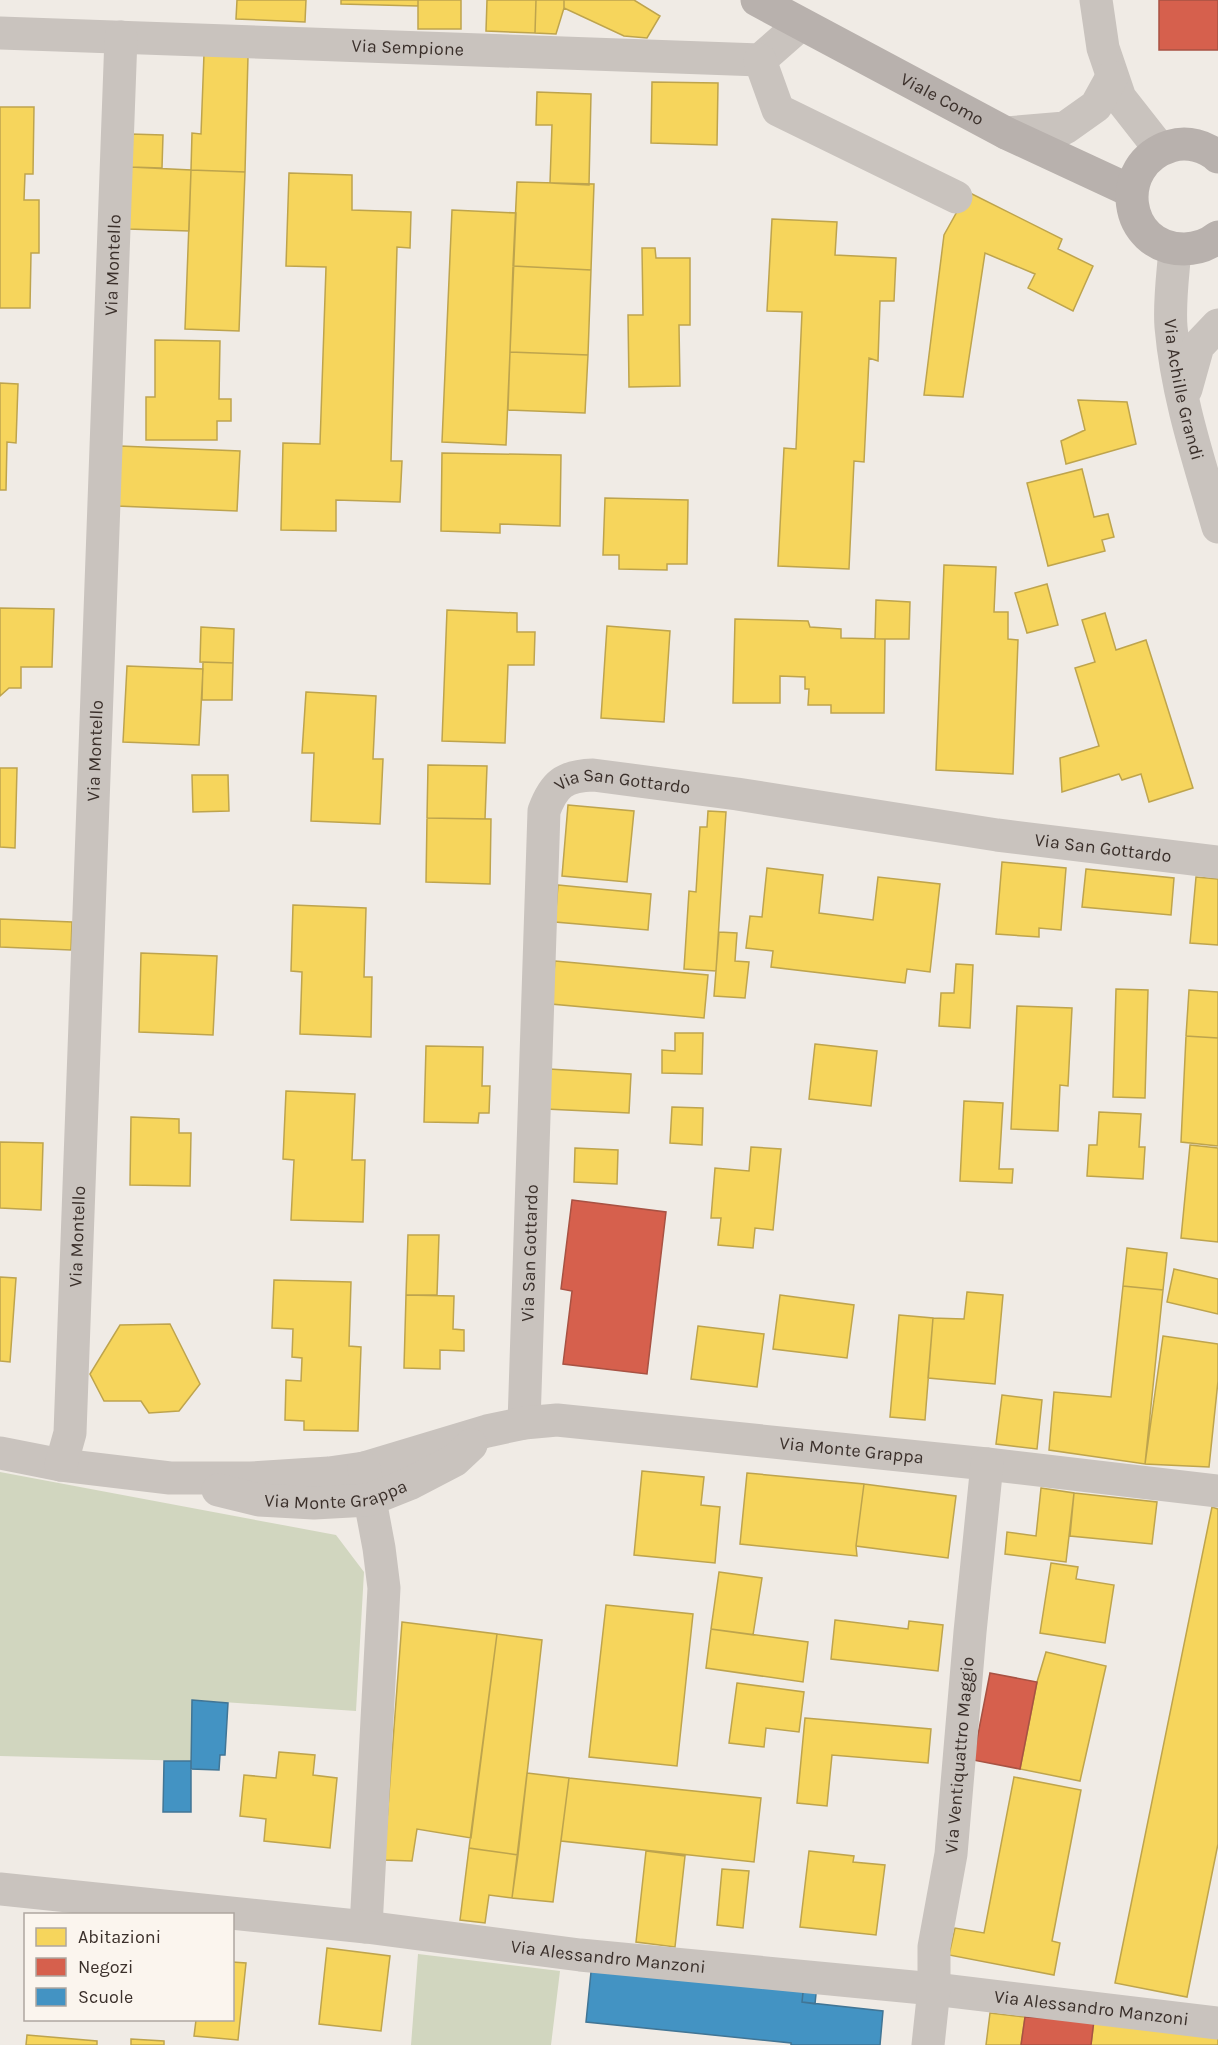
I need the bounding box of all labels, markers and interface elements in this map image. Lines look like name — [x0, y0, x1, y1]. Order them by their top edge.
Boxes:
street label: Via Sempione — [351, 34, 464, 60]
street label: Viale Como — [897, 68, 988, 130]
street label: Via Montello — [100, 214, 126, 316]
street label: Via Achille Grandi — [1159, 318, 1209, 463]
street label: Via Montello — [82, 700, 108, 802]
street label: Via San Gottardo — [550, 764, 692, 799]
street label: Via San Gottardo — [1033, 829, 1173, 867]
street label: Via San Gottardo — [516, 1184, 543, 1322]
street label: Via Montello — [64, 1185, 90, 1288]
street label: Via Monte Grappa — [778, 1432, 925, 1468]
street label: Via Monte Grappa — [264, 1475, 410, 1514]
street label: Via Ventiquattro Maggio — [940, 1656, 979, 1855]
legend — [24, 1913, 234, 2021]
text: Abitazioni — [78, 1926, 161, 1948]
street label: Via Alessandro Manzoni — [509, 1935, 707, 1978]
text: Negozi — [78, 1956, 133, 1978]
street label: Via Alessandro Manzoni — [993, 1985, 1190, 2030]
text: Scuole — [78, 1986, 133, 2008]

